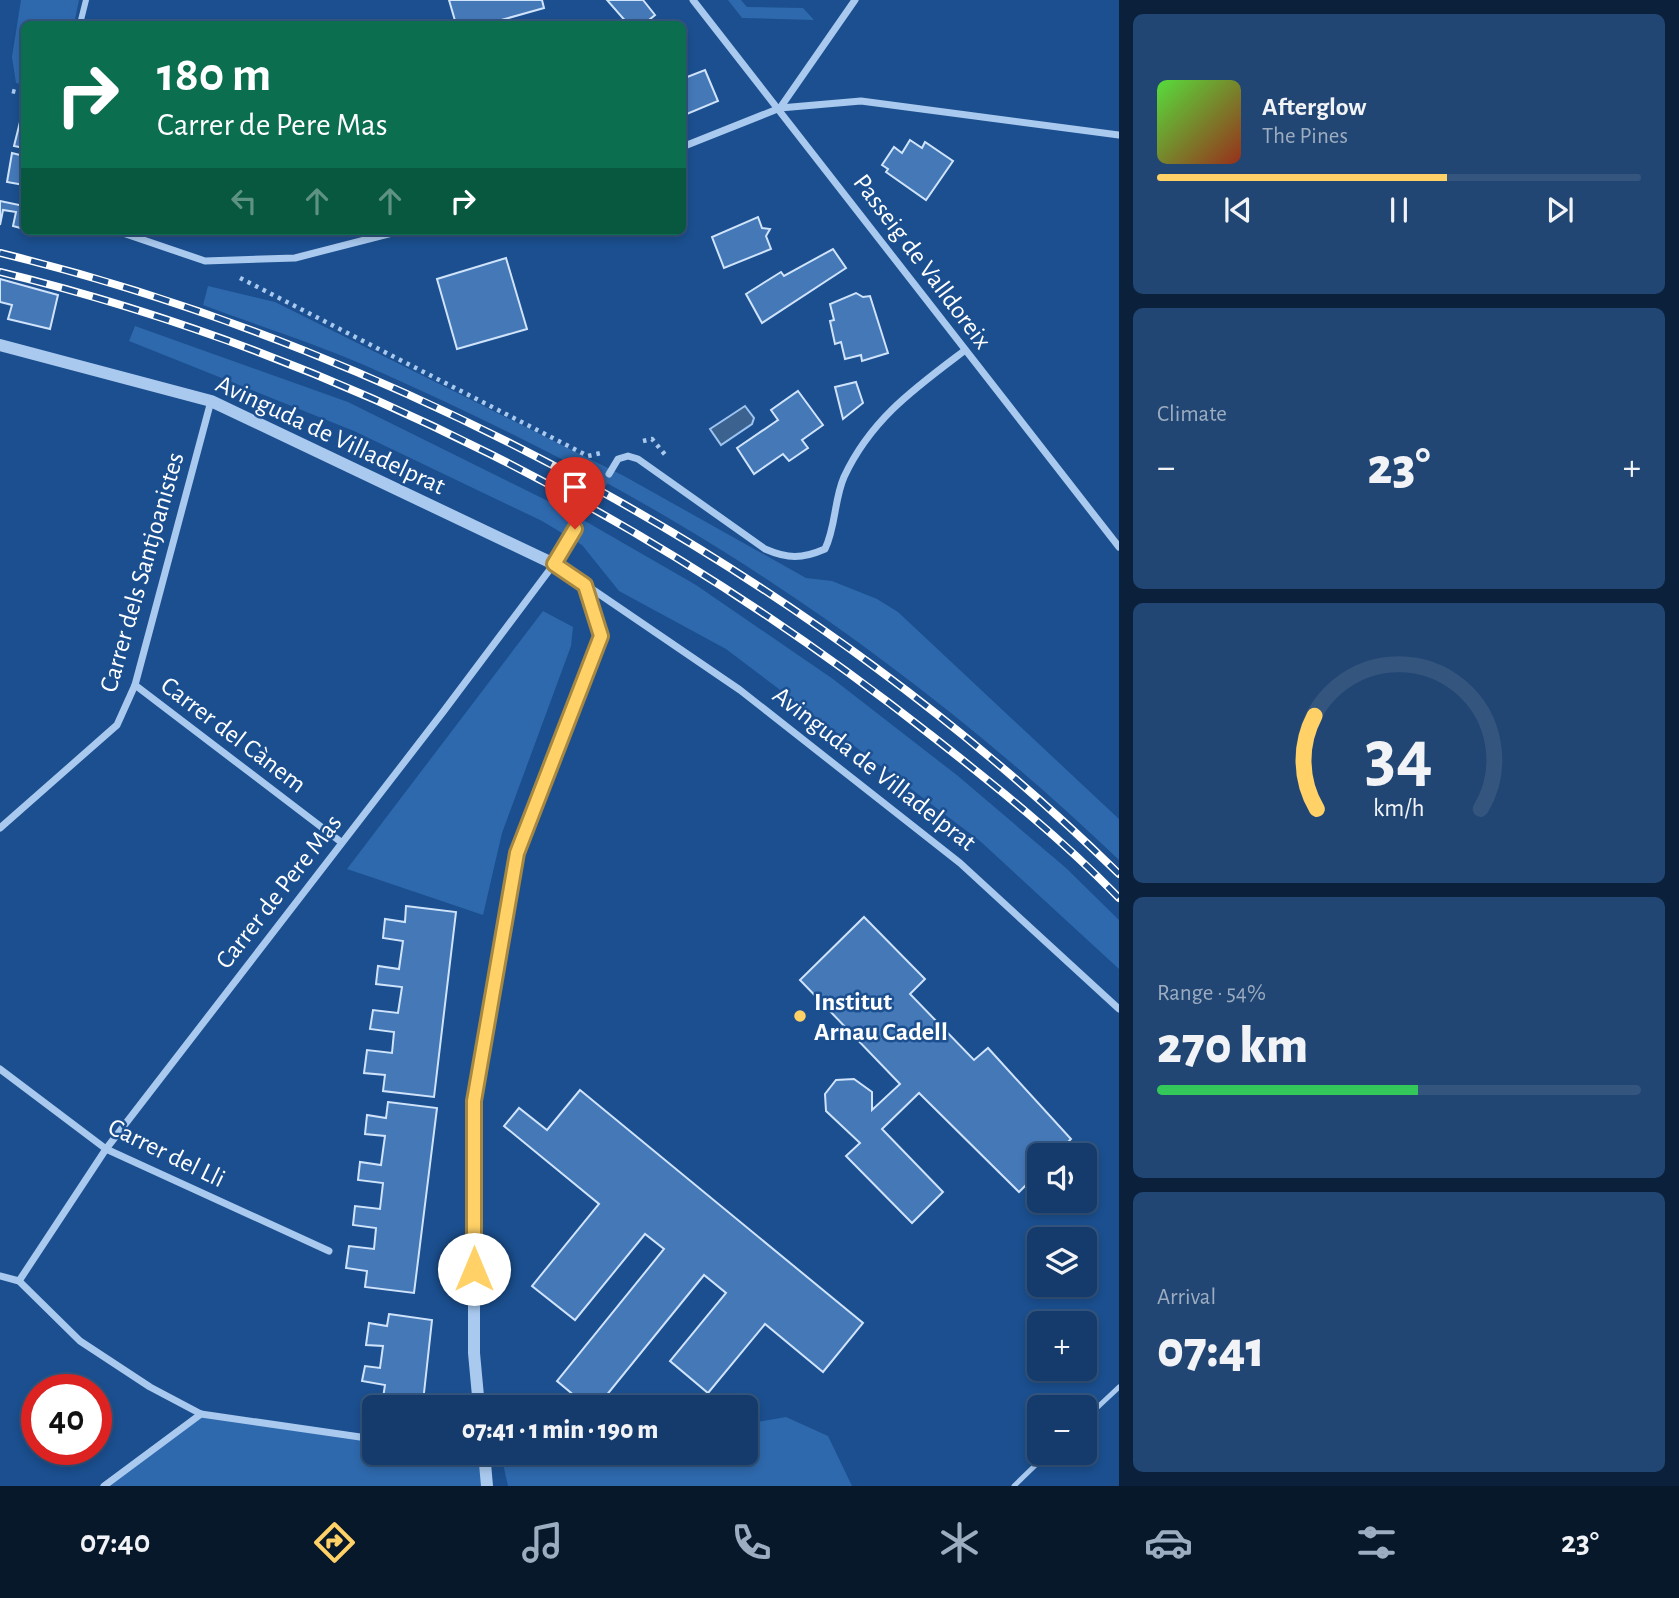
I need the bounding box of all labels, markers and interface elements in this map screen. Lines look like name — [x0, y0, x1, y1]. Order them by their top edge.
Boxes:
icon: right — [42, 49, 133, 140]
text: 180 m — [157, 51, 271, 100]
text: Afterglow — [1262, 94, 1366, 120]
text: Carrer de Pere Mas — [157, 109, 388, 141]
text: The Pines — [1262, 125, 1348, 148]
street label: Passeig de Valldoreix — [848, 169, 996, 354]
icon: left — [225, 182, 263, 220]
icon: ahead — [298, 182, 336, 220]
icon: ahead — [371, 182, 409, 220]
icon: right — [444, 182, 482, 220]
icon: previous — [1219, 191, 1257, 229]
icon: pause — [1380, 191, 1418, 229]
icon: next — [1541, 191, 1579, 229]
street label: Avinguda de Villadelprat — [212, 370, 449, 499]
text: Climate — [1157, 403, 1227, 426]
text: 23° — [1368, 441, 1430, 493]
street label: Carrer dels Santjoanistes — [95, 449, 189, 695]
text: − — [1157, 449, 1175, 487]
text: + — [1623, 449, 1641, 487]
pin — [545, 457, 605, 529]
icon: arrive — [556, 468, 594, 506]
street label: Carrer del Cànem — [156, 672, 311, 798]
street label: Avinguda de Villadelprat — [768, 682, 981, 856]
text: 34 — [1365, 721, 1433, 794]
text: km/h — [1373, 796, 1425, 821]
street label: Carrer de Pere Mas — [211, 810, 347, 973]
text: Range · 54% — [1157, 982, 1266, 1005]
place label: Institut Arnau Cadell — [814, 989, 948, 1045]
marker: Institut Arnau Cadell — [792, 1008, 808, 1024]
text: 270 km — [1157, 1020, 1308, 1072]
street label: Carrer del Lli — [104, 1114, 229, 1192]
map controls — [1027, 1143, 1097, 1465]
button: sound — [1027, 1143, 1097, 1213]
button: layers — [1027, 1227, 1097, 1297]
position arrow — [437, 1232, 511, 1306]
text: Arrival — [1157, 1286, 1216, 1309]
button: + — [1027, 1311, 1097, 1381]
text: 07:41 — [1157, 1324, 1265, 1376]
speed limit sign: 40 — [21, 1374, 112, 1465]
button: − — [1027, 1395, 1097, 1465]
text: 07:41 · 1 min · 190 m — [462, 1417, 658, 1443]
icon: directions — [310, 1518, 359, 1567]
icon: music — [518, 1518, 567, 1567]
icon: phone — [727, 1518, 776, 1567]
icon: climate — [935, 1518, 984, 1567]
icon: car — [1144, 1518, 1193, 1567]
icon: filters — [1352, 1518, 1401, 1567]
text: 07:40 — [80, 1526, 150, 1558]
text: 23° — [1561, 1526, 1599, 1558]

